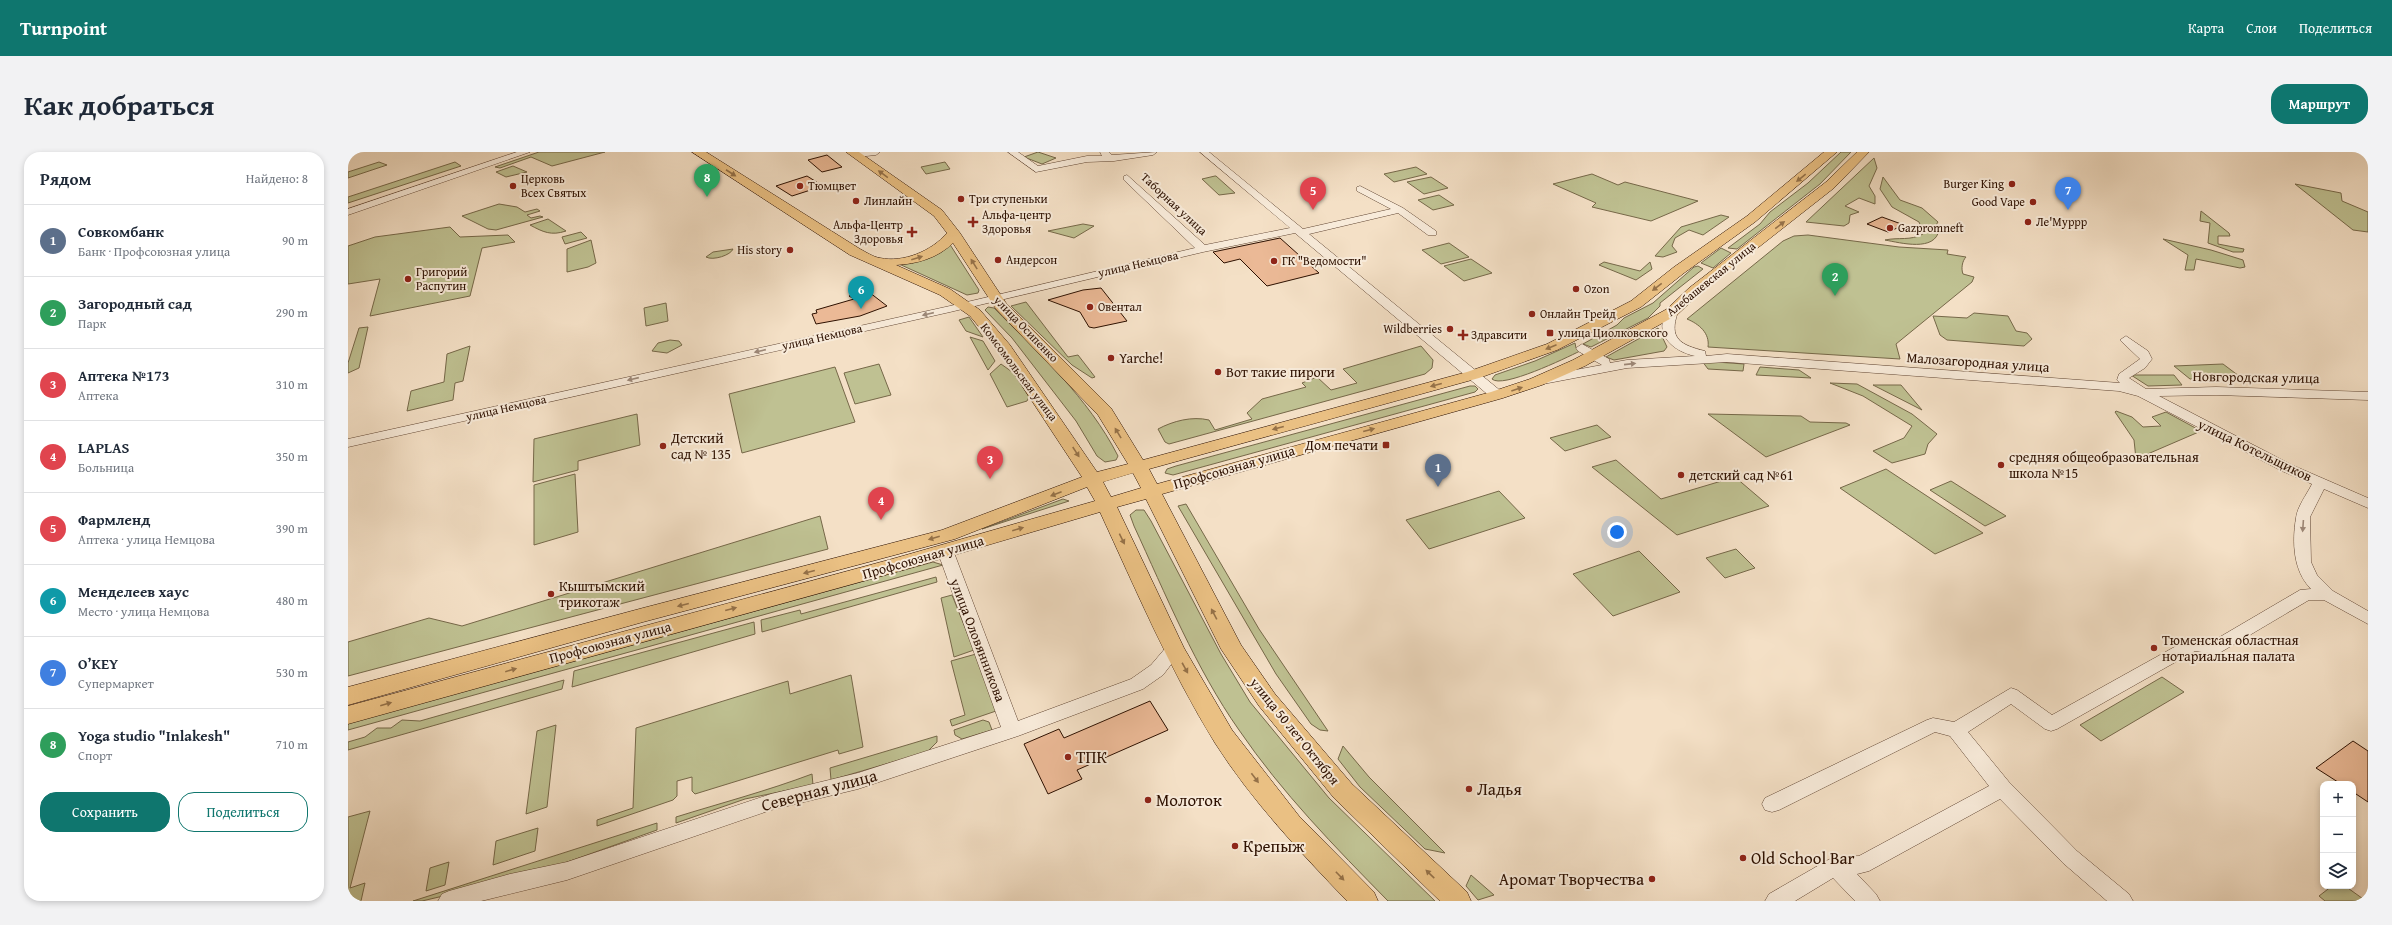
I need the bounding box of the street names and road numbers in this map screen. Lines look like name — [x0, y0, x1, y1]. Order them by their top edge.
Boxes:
street label: Таборная улица — [1137, 168, 1211, 239]
street label: Алебашевская улица — [1662, 237, 1759, 320]
street label: улица Немцова — [1095, 246, 1180, 281]
street label: улица Осипенко — [989, 291, 1063, 366]
street label: улица Немцова — [779, 319, 864, 354]
street label: Комсомольская улица — [977, 319, 1062, 425]
street label: Малозагородная улица — [1906, 347, 2051, 377]
street label: Новгородская улица — [2192, 366, 2320, 388]
street label: улица Немцова — [463, 390, 548, 425]
street label: улица Котельщиков — [2194, 413, 2316, 486]
street label: Профсоюзная улица — [1171, 440, 1297, 494]
street label: Профсоюзная улица — [860, 530, 986, 584]
street label: улица Оловянникова — [945, 574, 1011, 705]
street label: Профсоюзная улица — [547, 616, 673, 668]
street label: улица 50 лет Октября — [1245, 672, 1345, 789]
street label: Северная улица — [758, 762, 880, 817]

